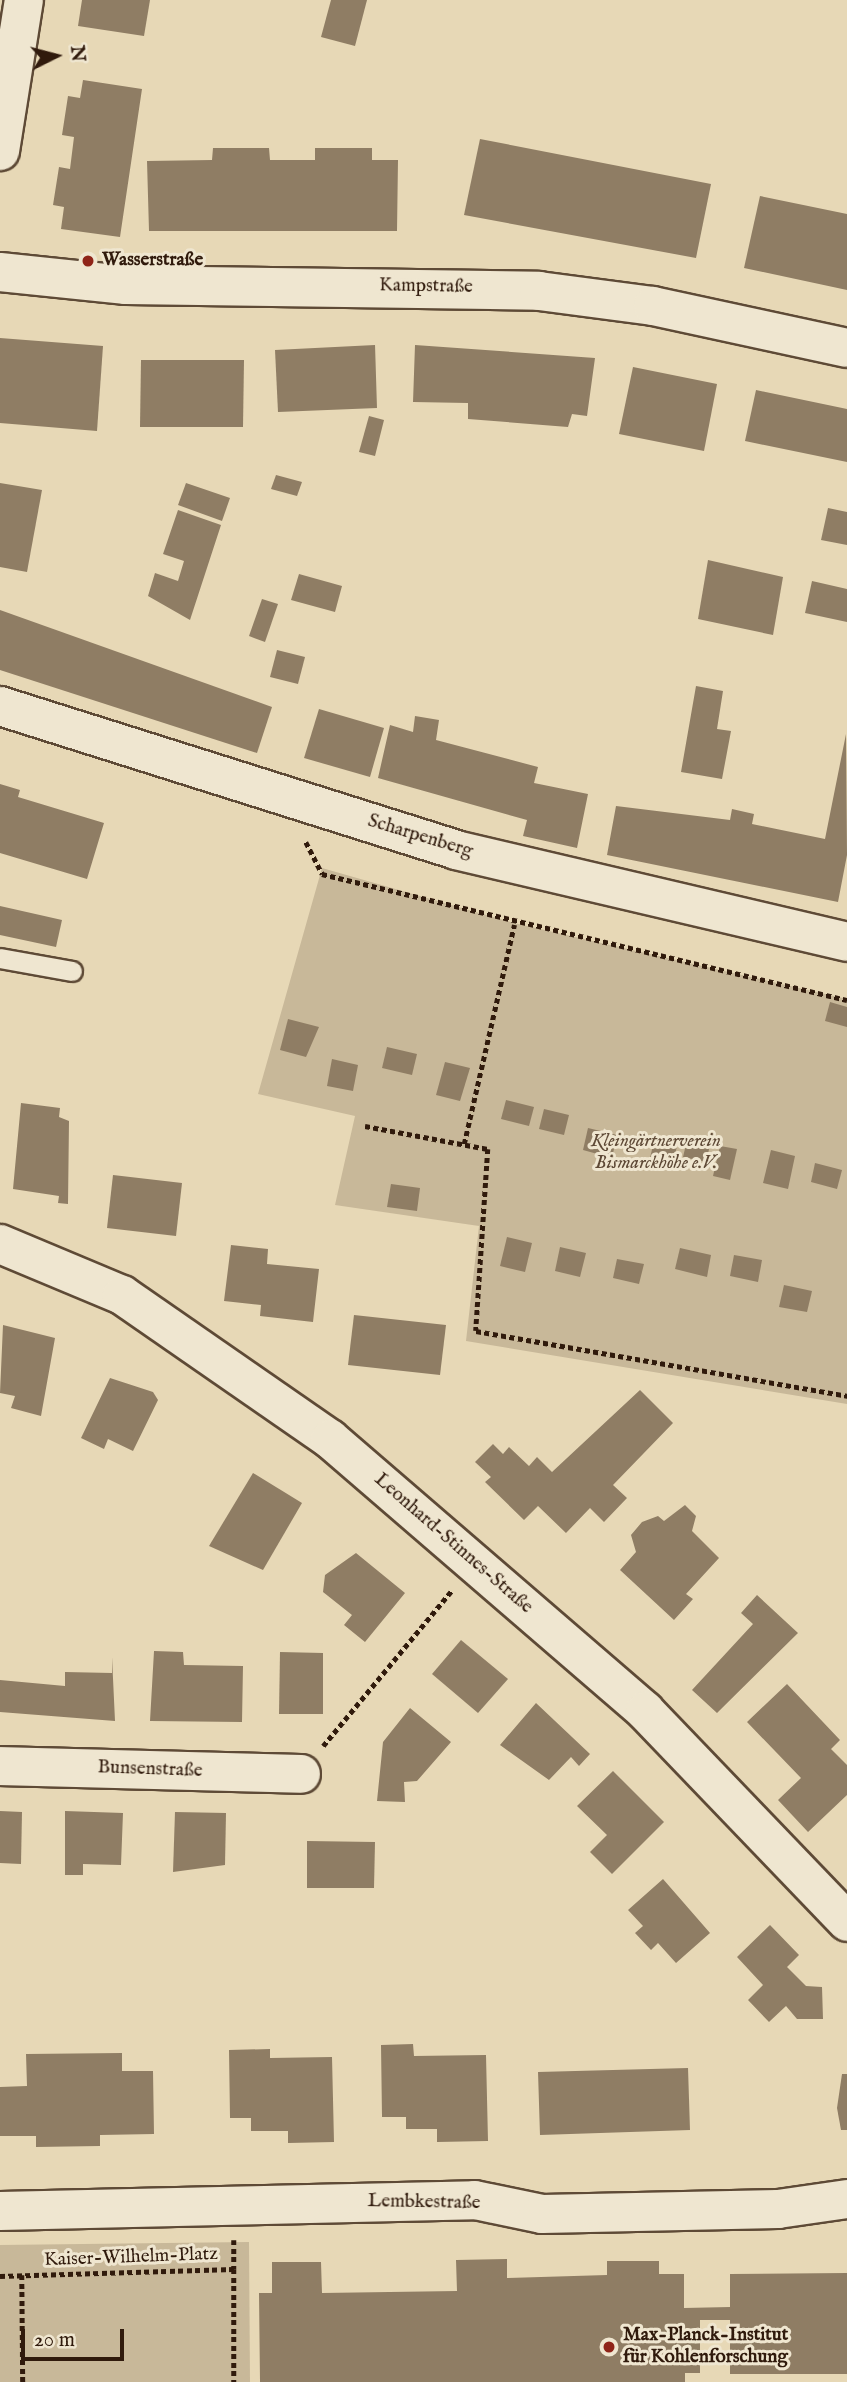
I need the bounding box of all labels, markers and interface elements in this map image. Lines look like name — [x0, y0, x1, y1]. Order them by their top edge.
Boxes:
north arrow — [21, 21, 91, 91]
text: N — [64, 44, 90, 63]
place label: Wasserstraße — [102, 250, 203, 272]
marker: Wasserstraße — [80, 253, 96, 269]
street label: Kampstraße — [379, 275, 473, 299]
street label: Scharpenberg — [365, 810, 475, 864]
park label: Kleingärtnerverein Bismarckhöhe e.V. — [591, 1131, 721, 1175]
street label: Leonhard-Stinnes-Straße — [369, 1469, 537, 1619]
street label: Bunsenstraße — [97, 1757, 203, 1783]
street label: Lembkestraße — [367, 2191, 481, 2215]
street label: Kaiser-Wilhelm-Platz — [44, 2244, 218, 2272]
scale bar — [24, 2316, 128, 2360]
place label: Max-Planck-Institut für Kohlenforschung — [623, 2325, 788, 2369]
text: 20 m — [34, 2327, 75, 2354]
marker: Max-Planck-Institut für Kohlenforschung — [601, 2339, 617, 2355]

